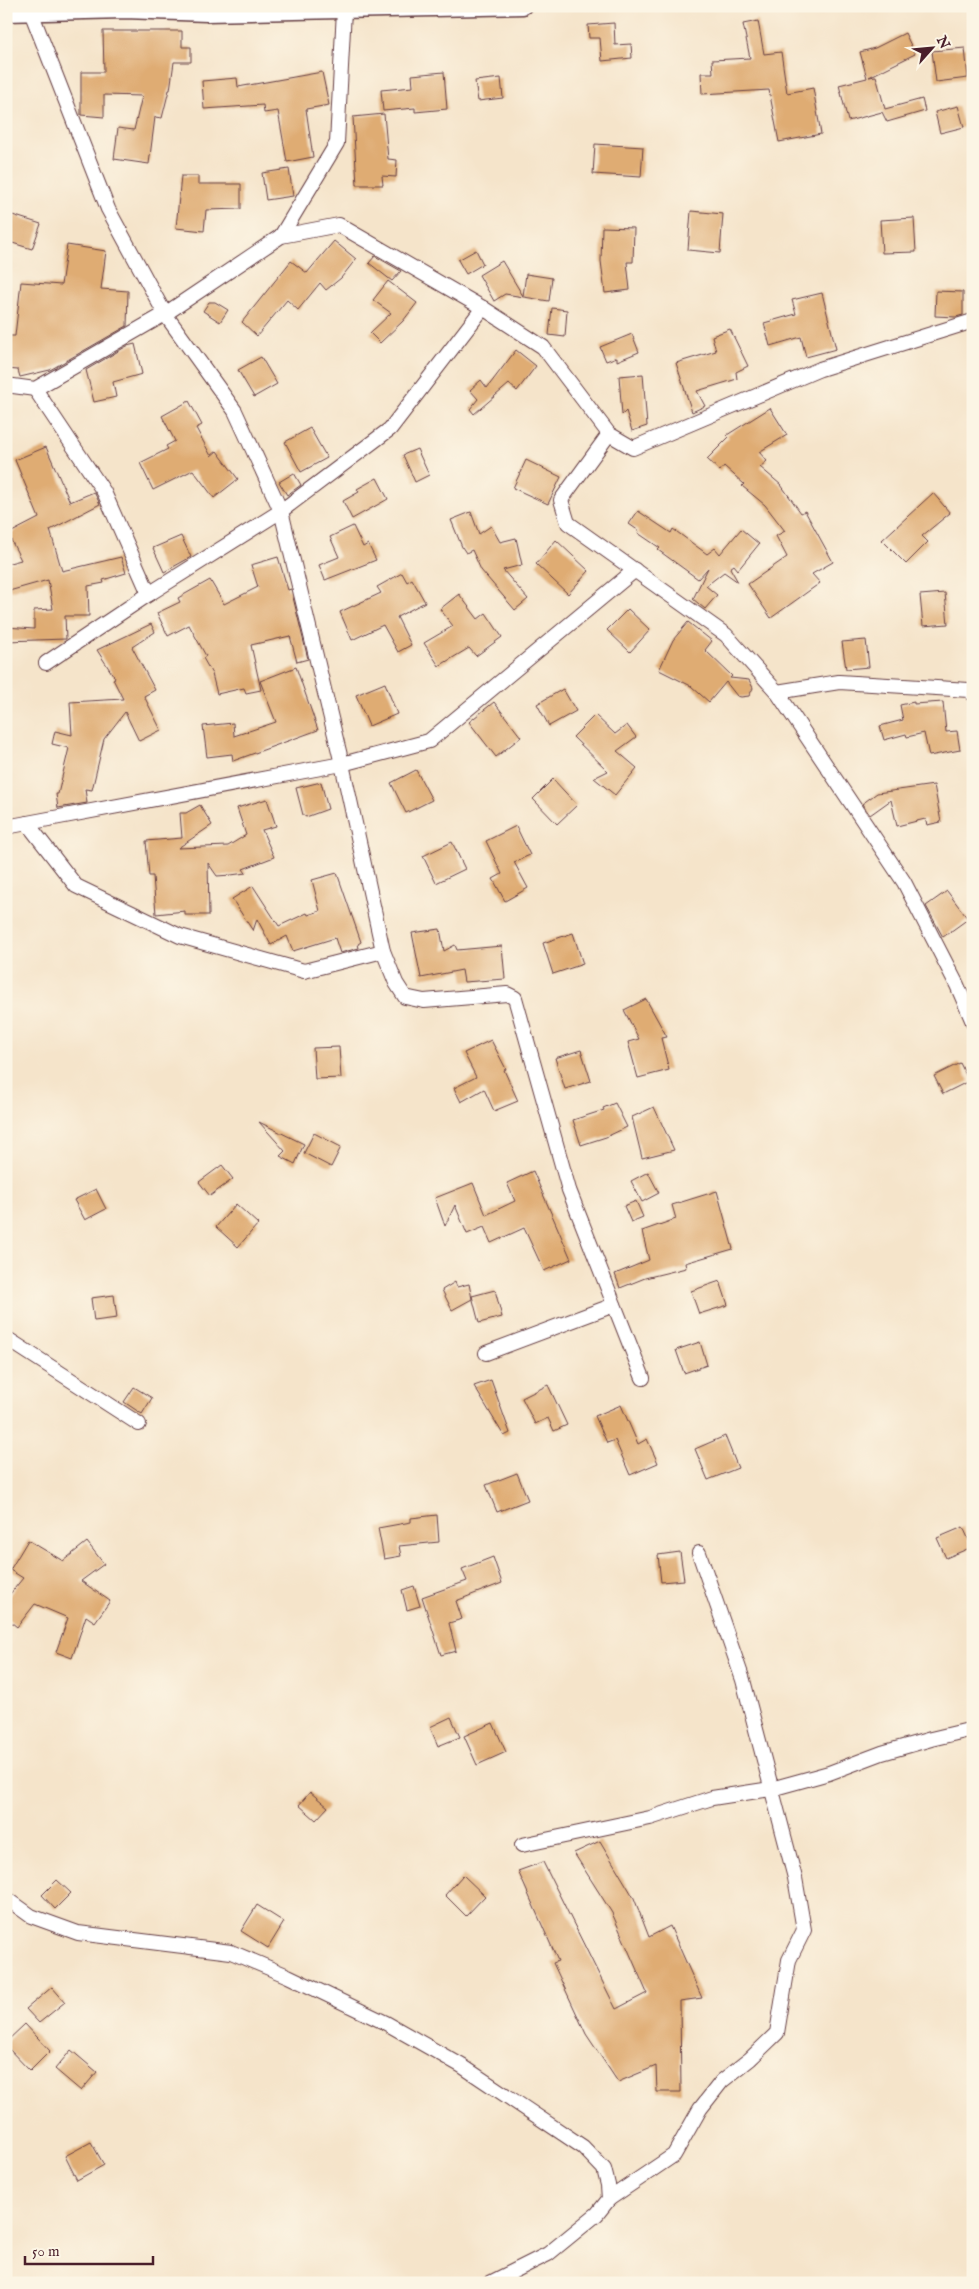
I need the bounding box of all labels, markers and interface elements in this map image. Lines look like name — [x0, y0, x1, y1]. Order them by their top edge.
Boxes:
north arrow — [906, 22, 956, 72]
text: N — [931, 32, 953, 52]
scale bar — [25, 2234, 152, 2266]
text: 50 m — [32, 2242, 60, 2261]

